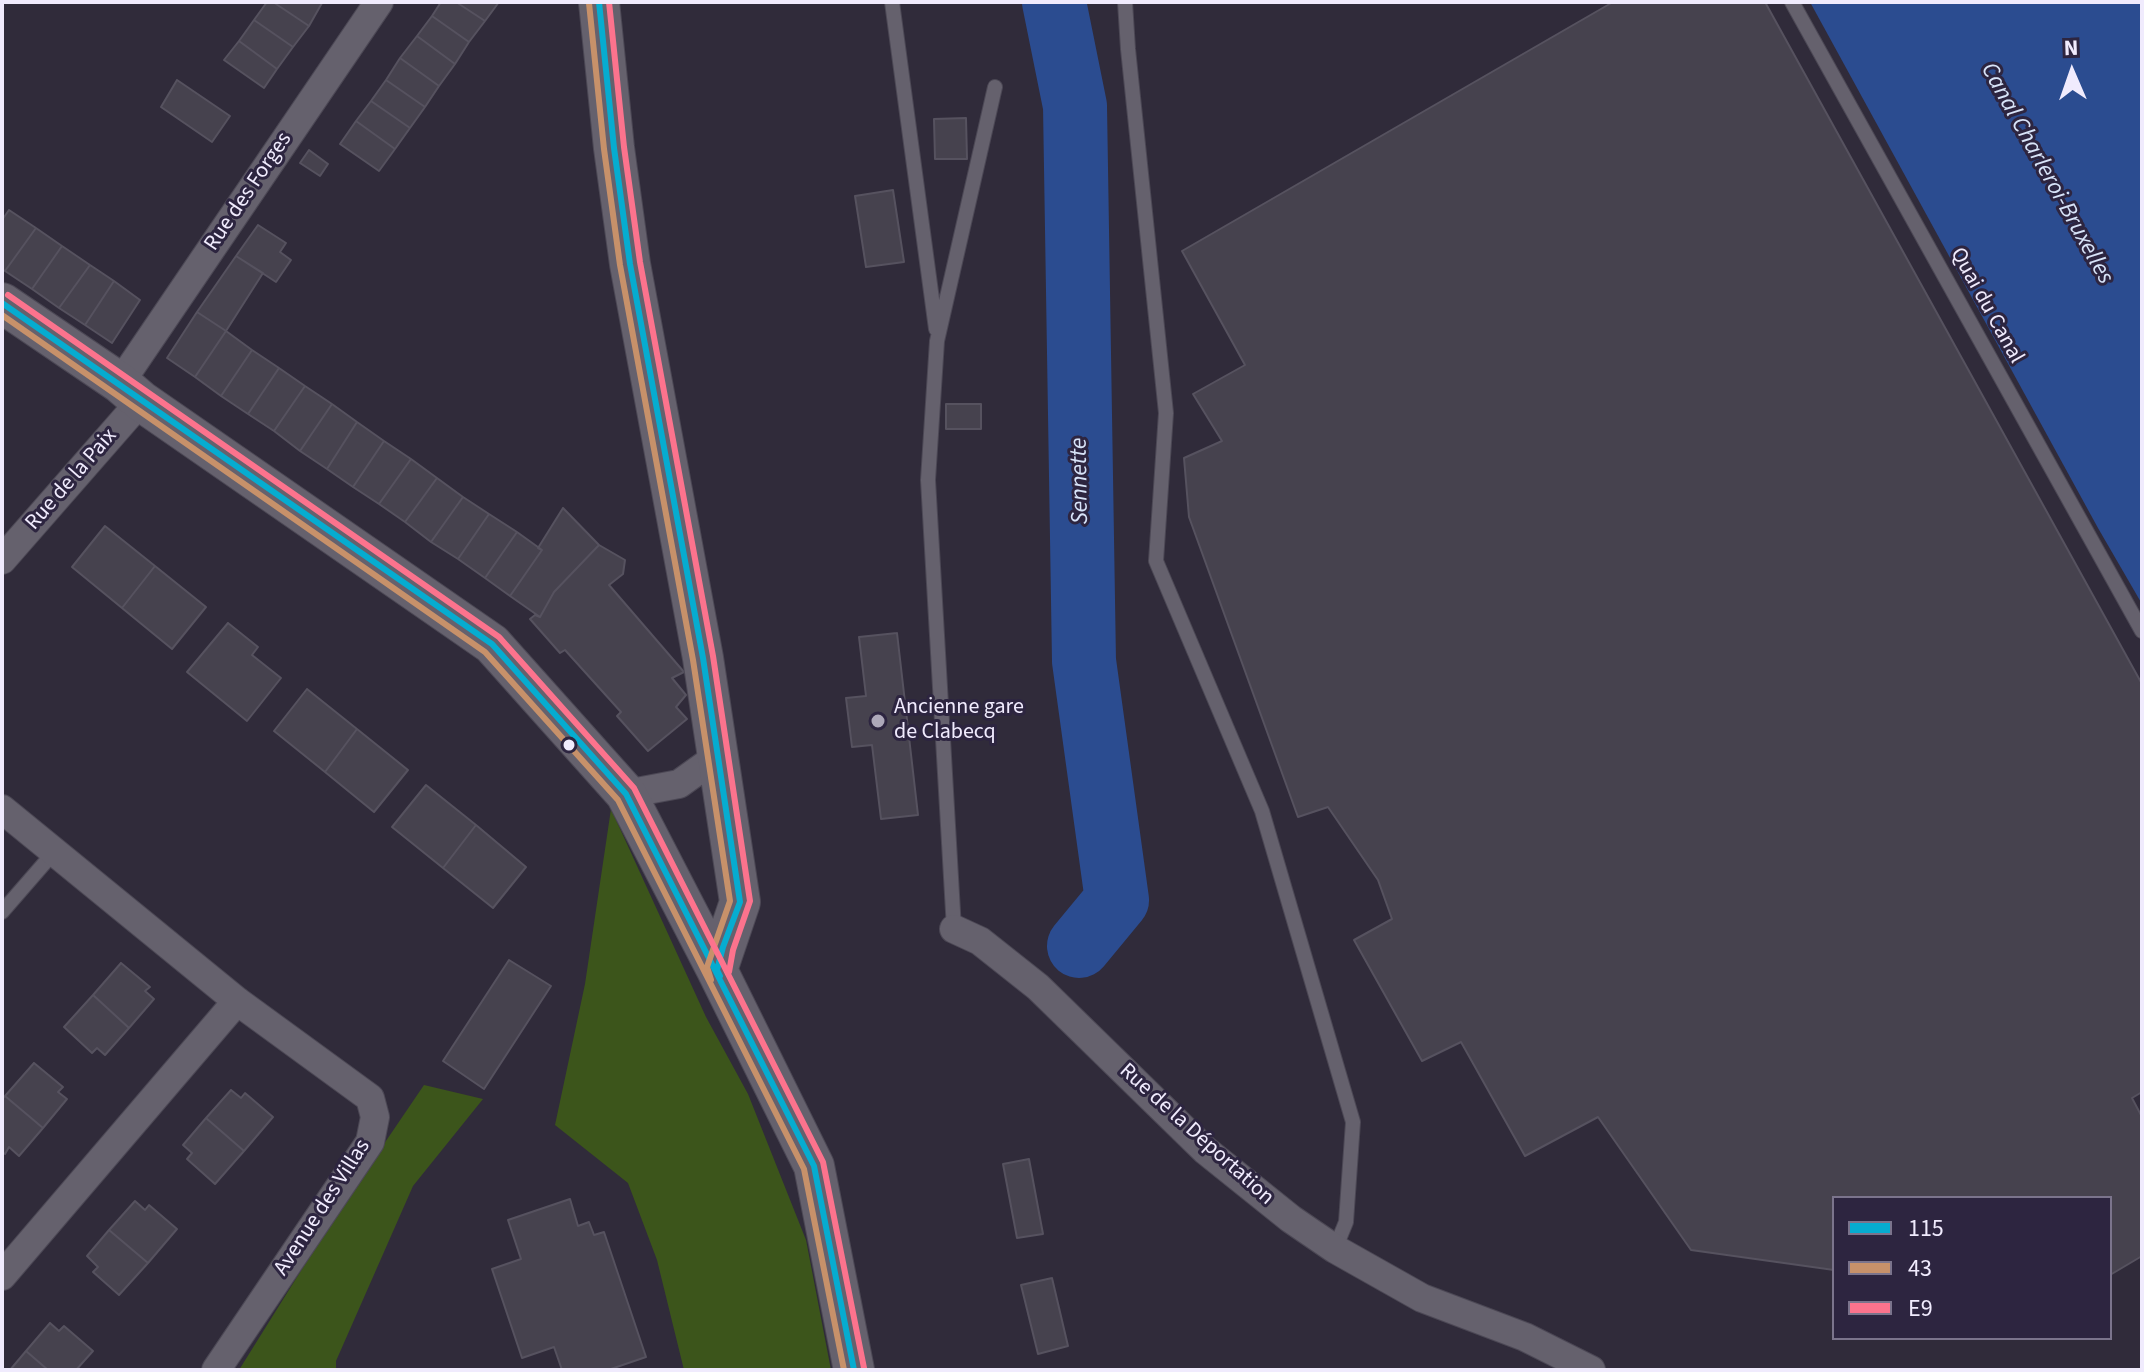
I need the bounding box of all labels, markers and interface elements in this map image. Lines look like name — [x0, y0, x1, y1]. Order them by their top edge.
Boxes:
north arrow — [2032, 32, 2112, 112]
text: N — [2063, 32, 2079, 64]
water label: Canal Charleroi-Bruxelles — [1973, 58, 2119, 290]
street label: Rue des Forges — [200, 128, 298, 256]
street label: Quai du Canal — [1943, 243, 2029, 369]
street label: Rue de la Paix — [21, 424, 123, 536]
water label: Sennette — [1066, 437, 1096, 525]
place label: Ancienne gare de Clabecq — [894, 695, 1024, 746]
marker: Ancienne gare de Clabecq — [869, 712, 887, 730]
unlabelled marker — [561, 737, 577, 753]
street label: Rue de la Déportation — [1113, 1059, 1279, 1211]
street label: Avenue des Villas — [269, 1135, 377, 1281]
legend — [1832, 1196, 2112, 1340]
text: 115 — [1908, 1211, 1944, 1246]
text: 43 — [1908, 1251, 1932, 1286]
text: E9 — [1908, 1291, 1933, 1326]

